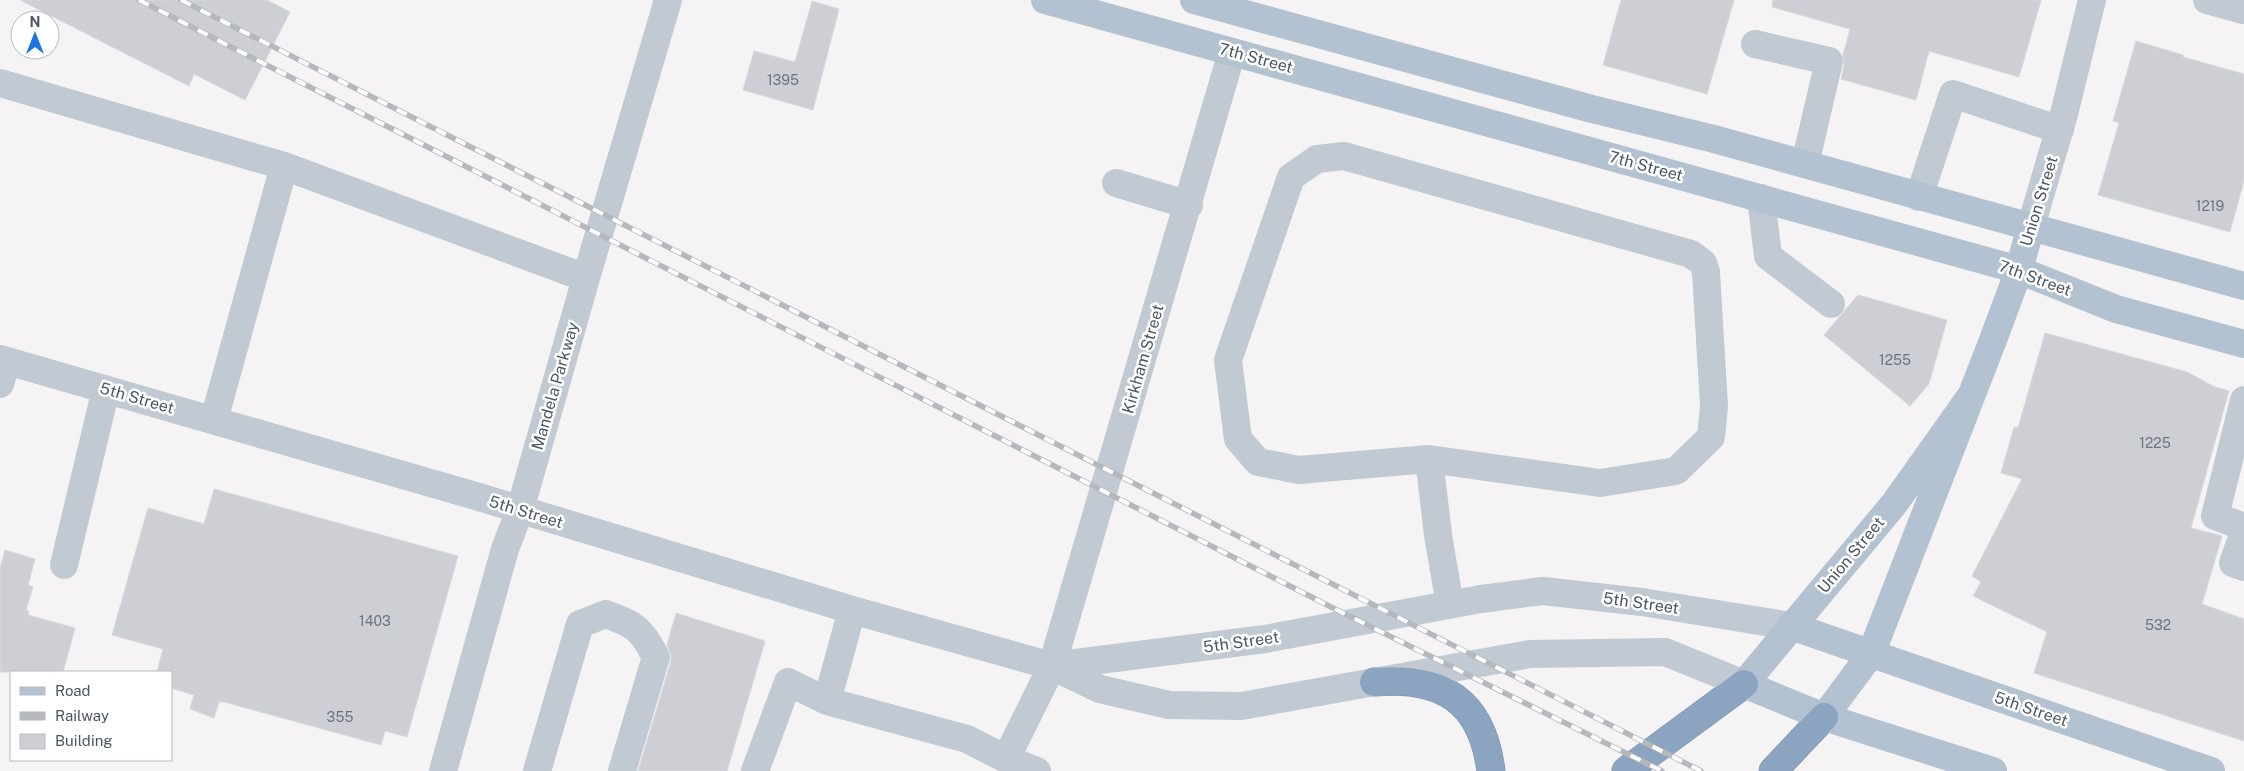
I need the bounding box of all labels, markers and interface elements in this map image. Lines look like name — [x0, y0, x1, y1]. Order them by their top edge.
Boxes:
north arrow — [10, 10, 60, 60]
text: N — [30, 14, 40, 30]
street label: 7th Street — [1217, 39, 1295, 77]
house number: 1395 — [767, 72, 799, 88]
street label: 7th Street — [1607, 147, 1685, 185]
street label: Union Street — [2016, 154, 2062, 248]
house number: 1219 — [2196, 198, 2224, 214]
street label: 7th Street — [1996, 256, 2074, 300]
street label: Kirkham Street — [1118, 302, 1168, 416]
street label: Mandela Parkway — [528, 319, 582, 452]
house number: 1255 — [1879, 352, 1911, 368]
street label: 5th Street — [98, 378, 176, 418]
house number: 1225 — [2139, 435, 2171, 451]
street label: 5th Street — [487, 492, 565, 532]
street label: Union Street — [1814, 513, 1888, 597]
street label: 5th Street — [1602, 588, 1680, 618]
house number: 1403 — [359, 613, 391, 629]
house number: 532 — [2145, 617, 2171, 633]
street label: 5th Street — [1202, 627, 1280, 657]
legend — [10, 671, 172, 761]
text: Road — [55, 682, 91, 699]
street label: 5th Street — [1992, 688, 2070, 730]
text: Railway — [55, 707, 109, 724]
house number: 355 — [327, 709, 353, 725]
text: Building — [55, 732, 113, 749]

